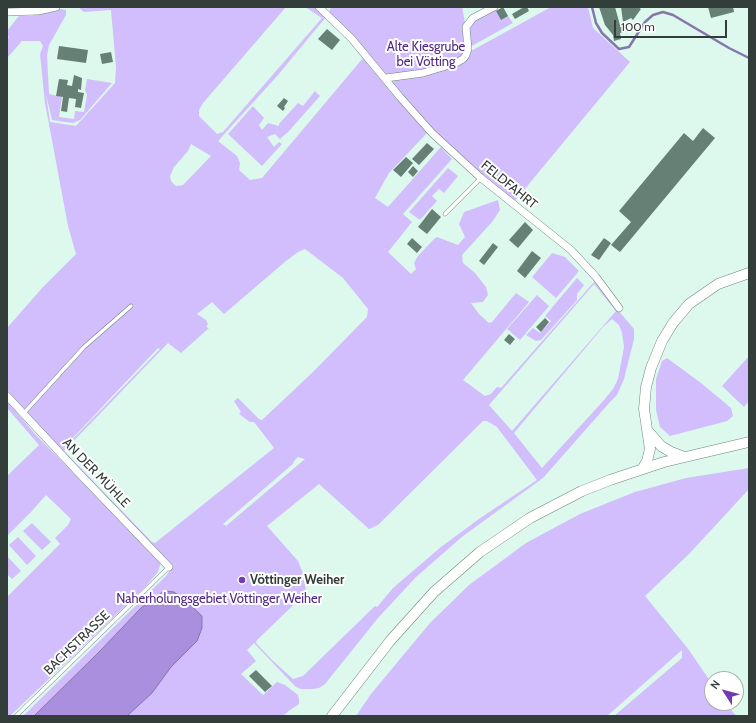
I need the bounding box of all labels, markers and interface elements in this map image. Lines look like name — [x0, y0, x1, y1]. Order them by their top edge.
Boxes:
scale bar — [616, 12, 729, 38]
text: 100 m — [621, 19, 655, 34]
park label: Alte Kiesgrube bei Vötting — [387, 39, 465, 70]
street label: FELDFAHRT — [478, 158, 540, 212]
street label: AN DER MÜHLE — [59, 435, 133, 511]
place label: Vöttinger Weiher — [250, 572, 344, 588]
marker: Vöttinger Weiher — [237, 575, 247, 585]
park label: Naherholungsgebiet Vöttinger Weiher — [116, 591, 322, 607]
street label: BACHSTRASSE — [41, 608, 113, 678]
north arrow — [704, 671, 744, 711]
text: N — [707, 677, 723, 692]

